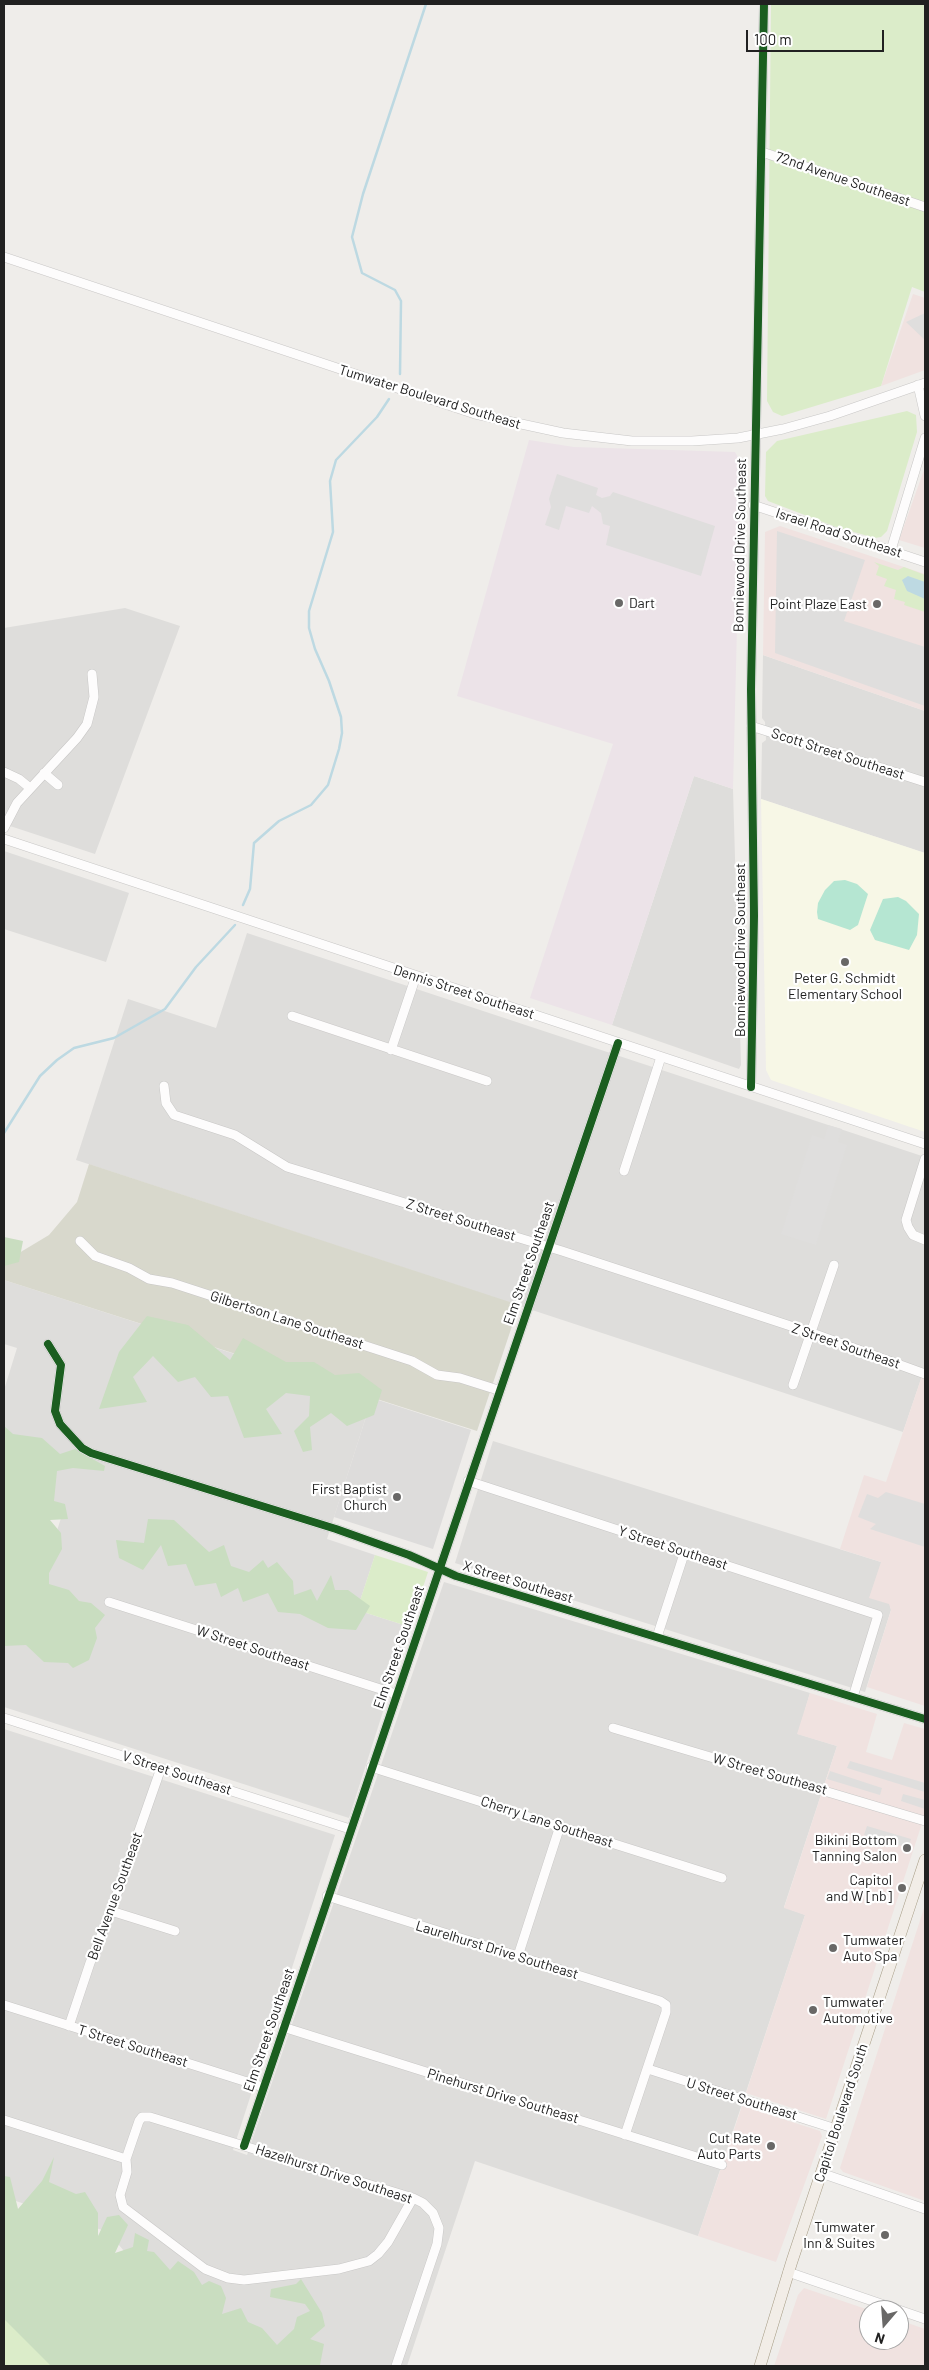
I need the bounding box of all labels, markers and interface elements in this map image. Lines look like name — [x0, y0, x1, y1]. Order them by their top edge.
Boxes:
scale bar — [749, 20, 886, 52]
text: 100 m — [754, 30, 792, 48]
street label: 72nd Avenue Southeast — [773, 148, 913, 210]
street label: Tumwater Boulevard Southeast — [337, 361, 523, 433]
street label: Bonniewood Drive Southeast — [730, 458, 750, 632]
street label: Israel Road Southeast — [774, 505, 904, 561]
place label: Dart — [629, 595, 655, 611]
place label: Point Plaze East — [770, 596, 867, 612]
marker: Dart — [613, 597, 625, 609]
marker: Point Plaze East — [871, 598, 883, 610]
street label: Scott Street Southeast — [769, 725, 907, 783]
street label: Bonniewood Drive Southeast — [732, 863, 748, 1037]
marker: Peter G. Schmidt Elementary School — [839, 956, 851, 968]
street label: Dennis Street Southeast — [391, 961, 537, 1023]
place label: Peter G. Schmidt Elementary School — [788, 970, 902, 1002]
street label: Z Street Southeast — [404, 1195, 518, 1245]
street label: Elm Street Southeast — [500, 1199, 558, 1327]
street label: Gilbertson Lane Southeast — [208, 1287, 366, 1353]
street label: Z Street Southeast — [790, 1320, 902, 1372]
place label: First Baptist Church — [312, 1481, 387, 1514]
marker: First Baptist Church — [391, 1491, 403, 1503]
street label: Y Street Southeast — [616, 1522, 730, 1574]
street label: X Street Southeast — [461, 1557, 575, 1607]
street label: Elm Street Southeast — [370, 1583, 428, 1711]
street label: W Street Southeast — [194, 1622, 312, 1674]
street label: V Street Southeast — [120, 1747, 234, 1799]
street label: W Street Southeast — [711, 1750, 829, 1798]
street label: Cherry Lane Southeast — [479, 1793, 615, 1851]
street label: Bell Avenue Southeast — [84, 1830, 146, 1962]
place label: Bikini Bottom Tanning Salon — [812, 1832, 897, 1864]
marker: Bikini Bottom Tanning Salon — [901, 1842, 913, 1854]
place label: Capitol and W [nb] — [826, 1872, 892, 1904]
marker: Capitol and W [nb] — [896, 1882, 908, 1894]
street label: Laurelhurst Drive Southeast — [414, 1917, 580, 1983]
place label: Tumwater Auto Spa — [843, 1932, 904, 1964]
marker: Tumwater Auto Spa — [827, 1942, 839, 1954]
street label: Elm Street Southeast — [240, 1966, 298, 2094]
place label: Tumwater Automotive — [823, 1994, 893, 2026]
marker: Tumwater Automotive — [807, 2004, 819, 2016]
street label: T Street Southeast — [76, 2021, 190, 2071]
street label: Capitol Boulevard South — [811, 2042, 871, 2184]
street label: Pinehurst Drive Southeast — [425, 2065, 581, 2127]
street label: U Street Southeast — [685, 2074, 799, 2124]
place label: Cut Rate Auto Parts — [697, 2130, 761, 2162]
marker: Cut Rate Auto Parts — [765, 2140, 777, 2152]
street label: Hazelhurst Drive Southeast — [253, 2141, 415, 2207]
place label: Tumwater Inn & Suites — [803, 2219, 875, 2252]
marker: Tumwater Inn & Suites — [879, 2229, 891, 2241]
north arrow — [859, 2300, 909, 2350]
text: N — [872, 2329, 887, 2348]

